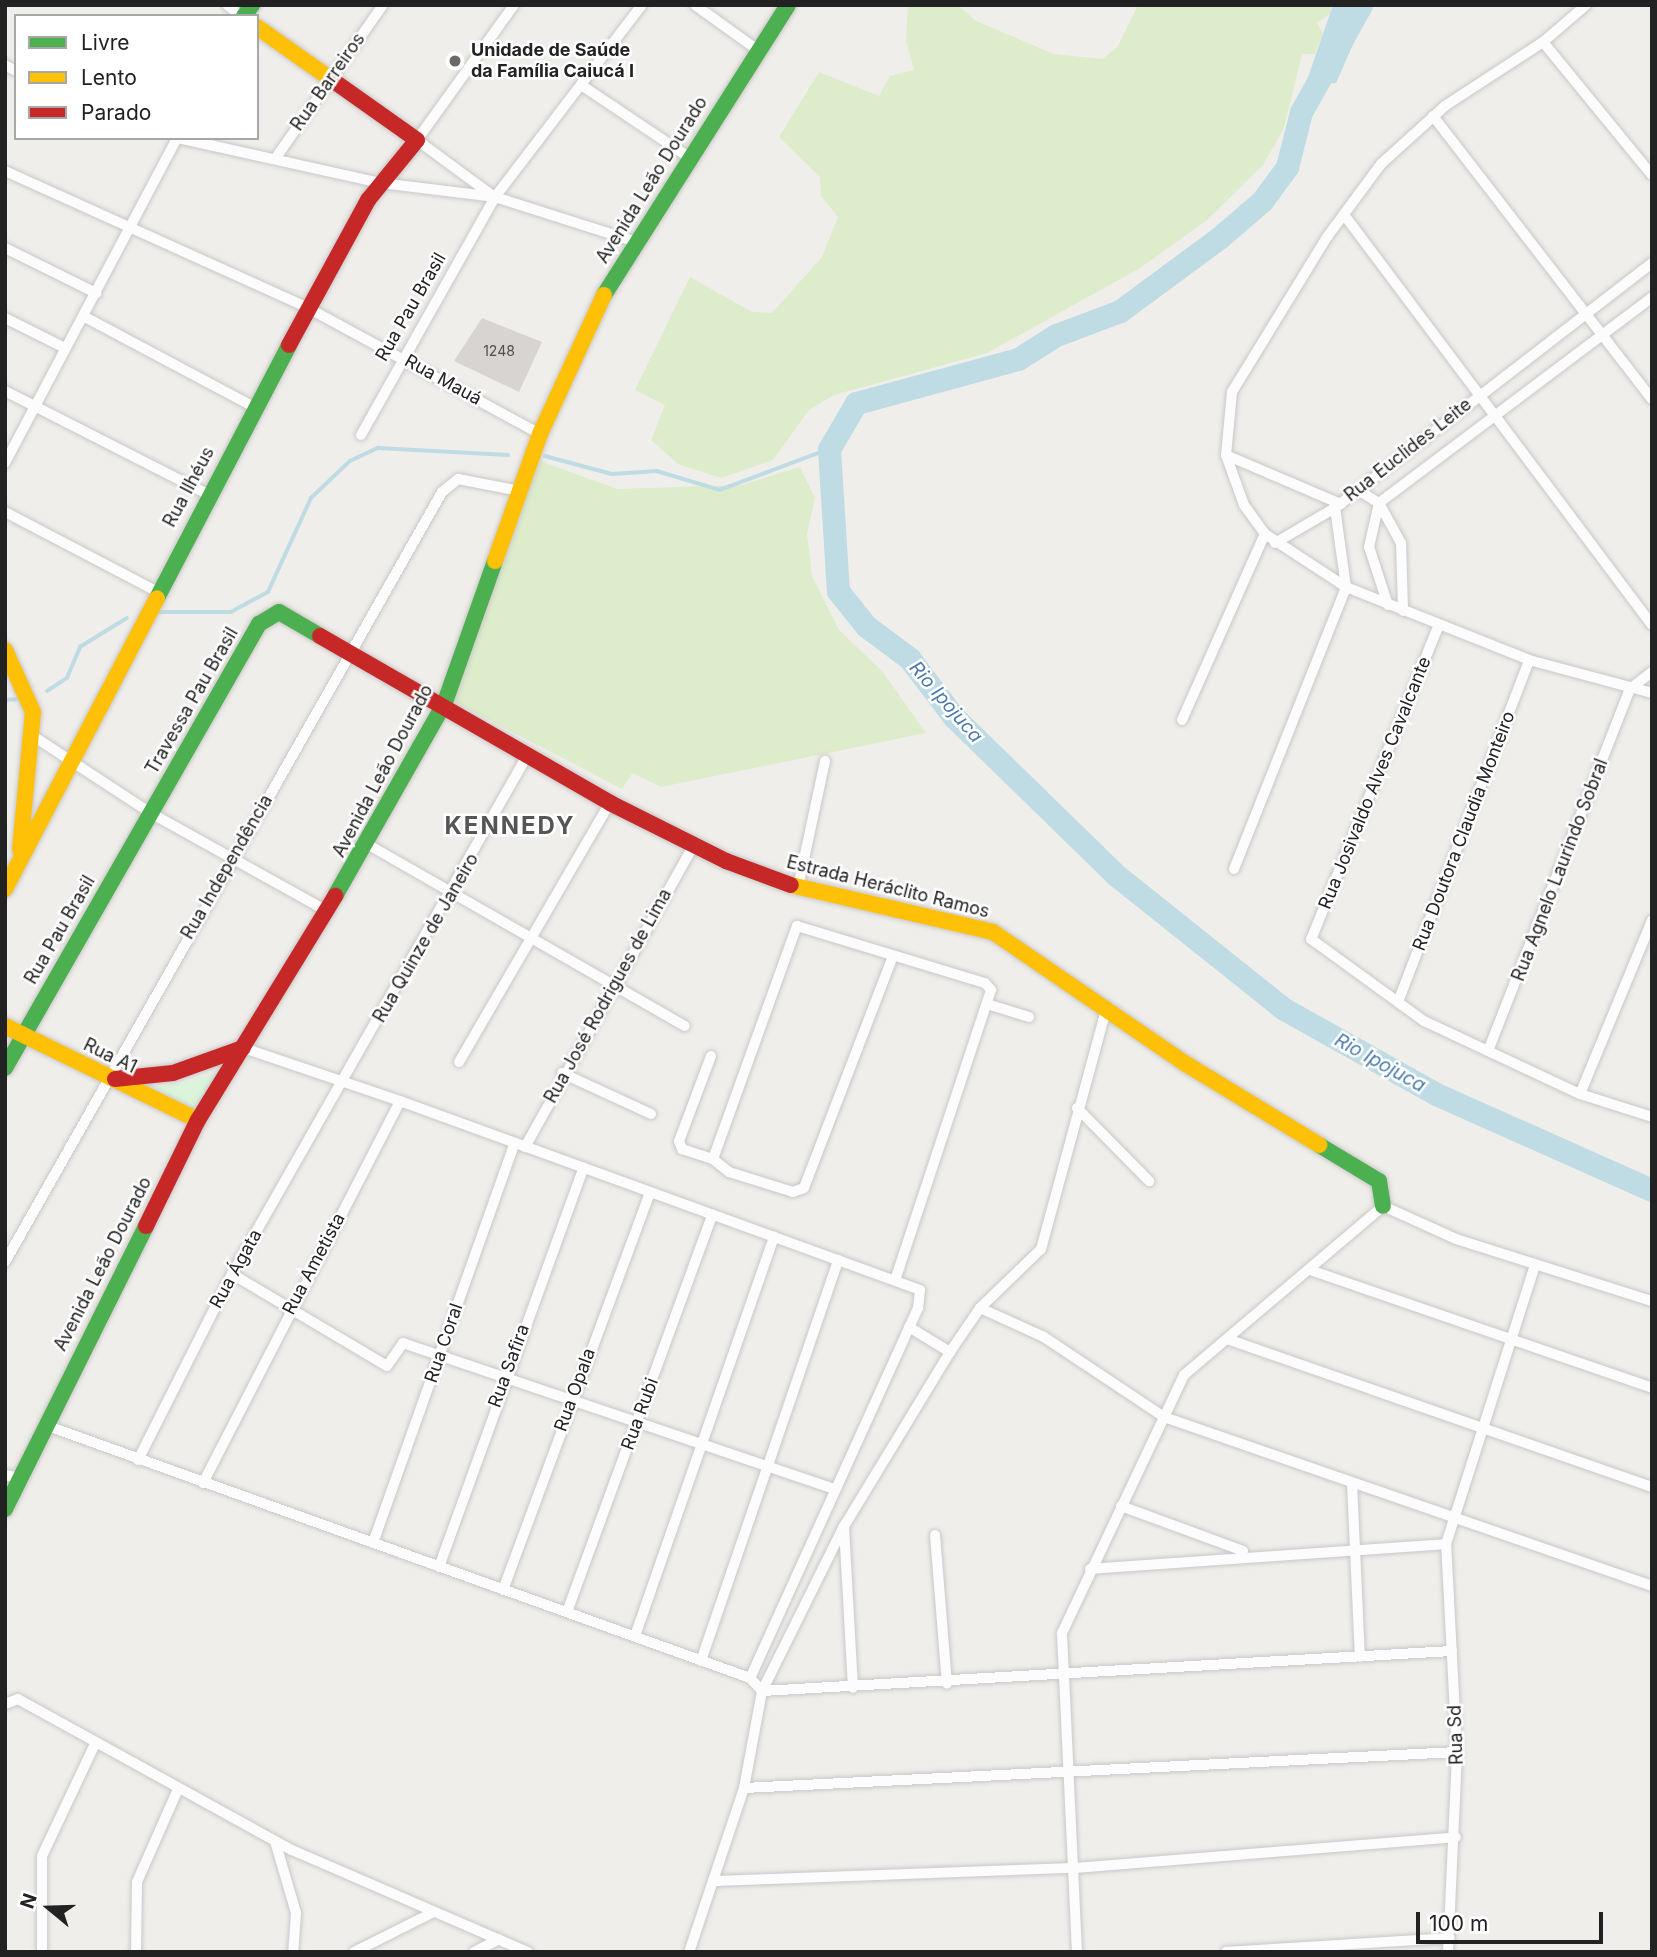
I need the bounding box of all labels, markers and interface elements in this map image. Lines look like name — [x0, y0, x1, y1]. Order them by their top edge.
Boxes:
legend — [14, 14, 259, 140]
street label: Rua Barreiros — [286, 29, 370, 135]
text: Livre — [81, 30, 130, 55]
place label: Unidade de Saúde da Família Caiucá I — [471, 40, 634, 82]
marker: Unidade de Saúde da Família Caiucá I — [445, 51, 465, 71]
text: Lento — [81, 65, 137, 90]
street label: Avenida Leão Dourado — [592, 93, 712, 267]
text: Parado — [81, 100, 151, 125]
street label: Rua Pau Brasil — [371, 249, 451, 365]
house number: 1248 — [483, 343, 515, 359]
street label: Rua Mauá — [401, 350, 485, 410]
street label: Rua Euclides Leite — [1340, 394, 1476, 506]
street label: Rua Ilhéus — [159, 443, 219, 531]
street label: Travessa Pau Brasil — [141, 624, 243, 778]
street label: Rua Josivaldo Alves Cavalcante — [1314, 654, 1436, 912]
water label: Rio Ipojuca — [905, 657, 987, 747]
street label: Avenida Leão Dourado — [328, 681, 438, 861]
street label: Rua Doutora Claudia Monteiro — [1408, 708, 1520, 954]
street label: Rua Agnelo Laurindo Sobral — [1508, 756, 1612, 984]
street label: Rua Independência — [177, 791, 277, 943]
district label: KENNEDY — [445, 812, 575, 840]
street label: Rua Quinze de Janeiro — [369, 850, 483, 1026]
street label: Estrada Heráclito Ramos — [784, 851, 992, 923]
street label: Rua Pau Brasil — [20, 872, 100, 988]
street label: Rua José Rodrigues de Lima — [540, 885, 676, 1107]
water label: Rio Ipojuca — [1331, 1029, 1429, 1097]
street label: Rua A1 — [80, 1034, 140, 1078]
street label: Avenida Leão Dourado — [50, 1173, 156, 1355]
street label: Rua Ametista — [278, 1210, 350, 1318]
street label: Rua Ágata — [205, 1226, 267, 1312]
street label: Rua Coral — [420, 1300, 468, 1386]
street label: Rua Safira — [484, 1321, 534, 1411]
street label: Rua Opala — [550, 1345, 600, 1435]
street label: Rua Rubi — [617, 1375, 663, 1453]
street label: Rua Sd — [1444, 1705, 1468, 1765]
north arrow — [14, 1873, 84, 1943]
text: N — [15, 1890, 42, 1912]
scale bar — [1419, 1898, 1606, 1942]
text: 100 m — [1429, 1911, 1488, 1936]

